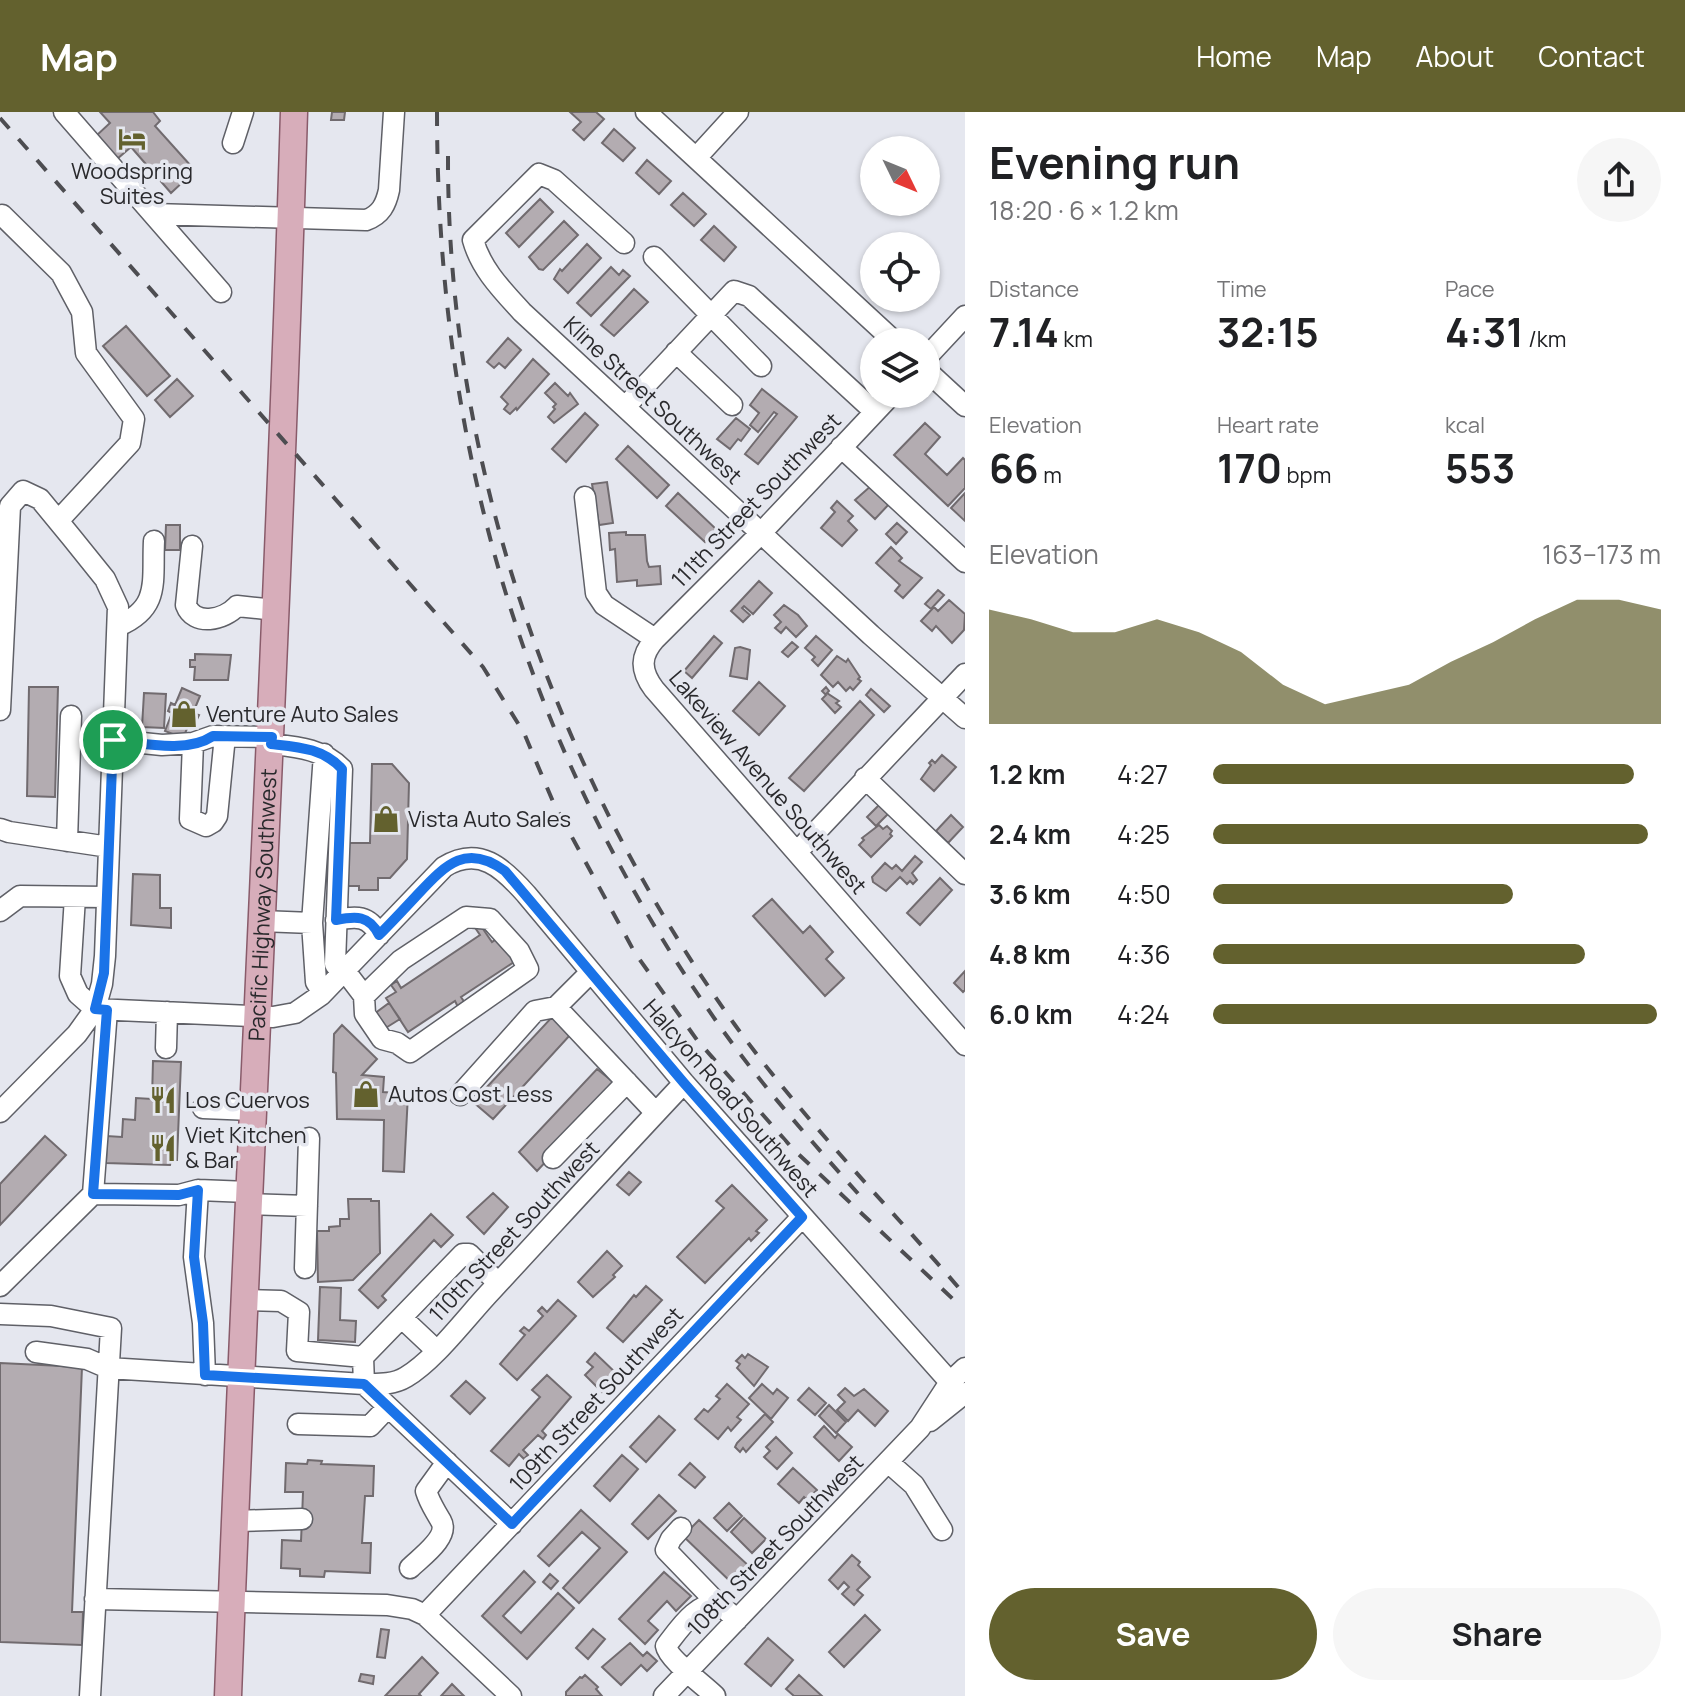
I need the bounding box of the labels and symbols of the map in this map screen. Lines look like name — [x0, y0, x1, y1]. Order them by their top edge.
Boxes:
hotel icon: Woodspring Suites — [117, 124, 147, 154]
north arrow — [860, 136, 940, 216]
place label: Woodspring Suites — [71, 156, 193, 211]
street label: Kline Street Southwest — [557, 309, 749, 491]
street label: 111th Street Southwest — [665, 406, 848, 594]
street label: Lakeview Avenue Southwest — [662, 664, 874, 900]
shop icon: Venture Auto Sales — [169, 699, 199, 729]
place label: Venture Auto Sales — [206, 699, 399, 729]
pin — [79, 706, 147, 774]
street label: Pacific Highway Southwest — [241, 767, 284, 1042]
shop icon: Vista Auto Sales — [371, 804, 401, 834]
place label: Vista Auto Sales — [408, 804, 571, 834]
street label: Halcyon Road Southwest — [637, 992, 826, 1204]
shop icon: Autos Cost Less — [351, 1079, 381, 1109]
place label: Autos Cost Less — [388, 1079, 553, 1109]
restaurant icon: Los Cuervos — [148, 1085, 178, 1115]
place label: Los Cuervos — [185, 1085, 310, 1115]
place label: Viet Kitchen & Bar — [185, 1120, 306, 1175]
restaurant icon: Viet Kitchen & Bar — [148, 1133, 178, 1163]
street label: 110th Street Southwest — [422, 1134, 606, 1328]
street label: 109th Street Southwest — [502, 1300, 690, 1498]
street label: 108th Street Southwest — [680, 1448, 870, 1642]

